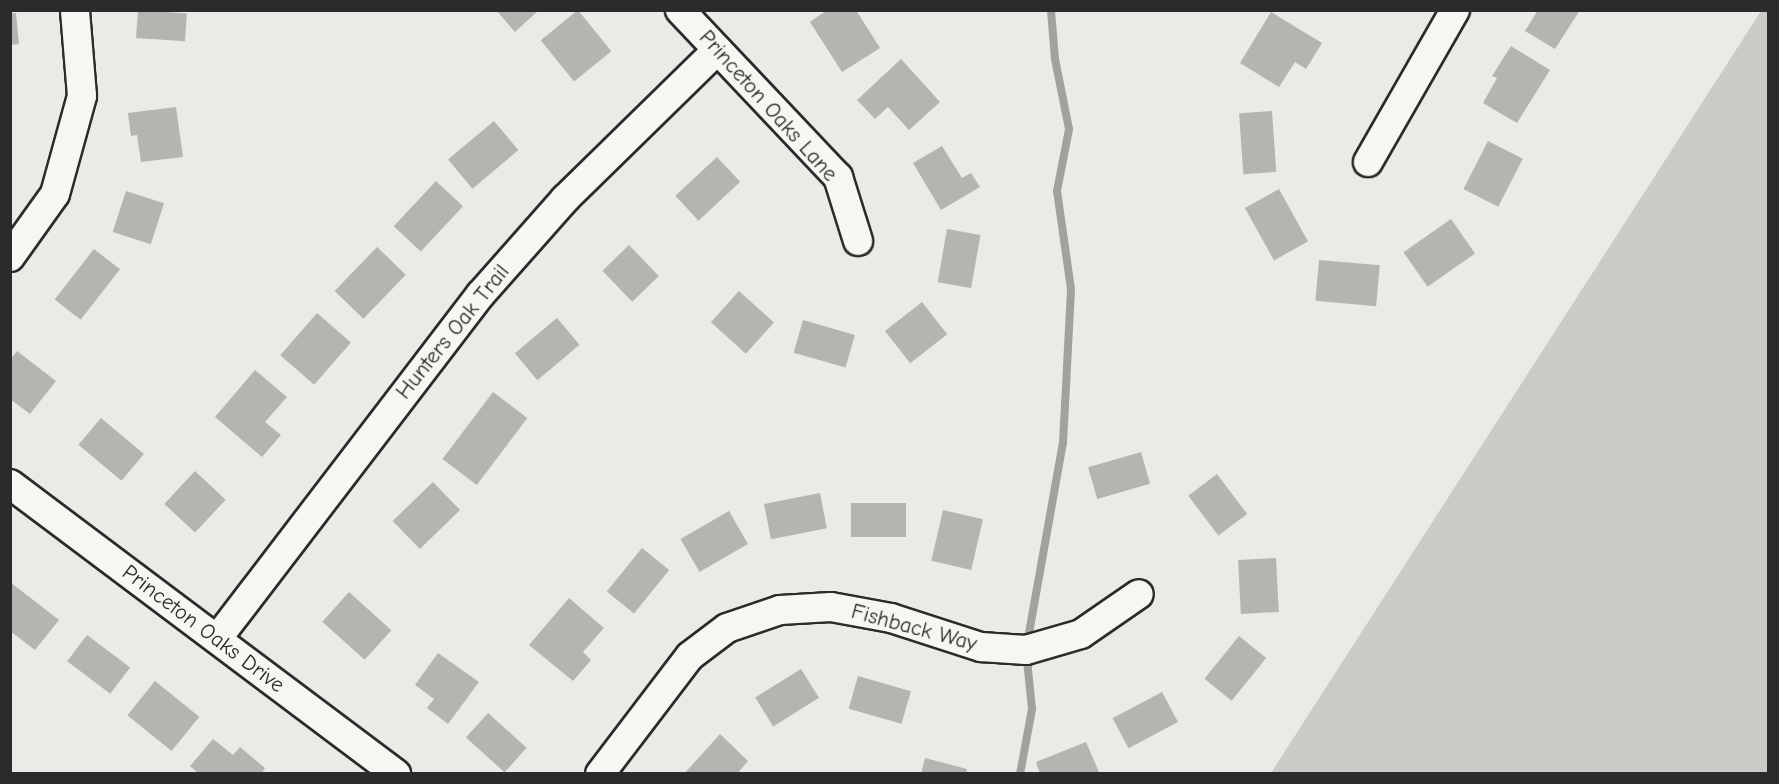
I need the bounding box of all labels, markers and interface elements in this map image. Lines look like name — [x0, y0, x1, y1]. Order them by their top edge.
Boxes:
street label: Princeton Oaks Lane — [693, 25, 843, 187]
street label: Hunters Oak Trail — [391, 259, 515, 405]
street label: Princeton Oaks Drive — [117, 559, 289, 699]
street label: Fishback Way — [848, 599, 980, 657]

